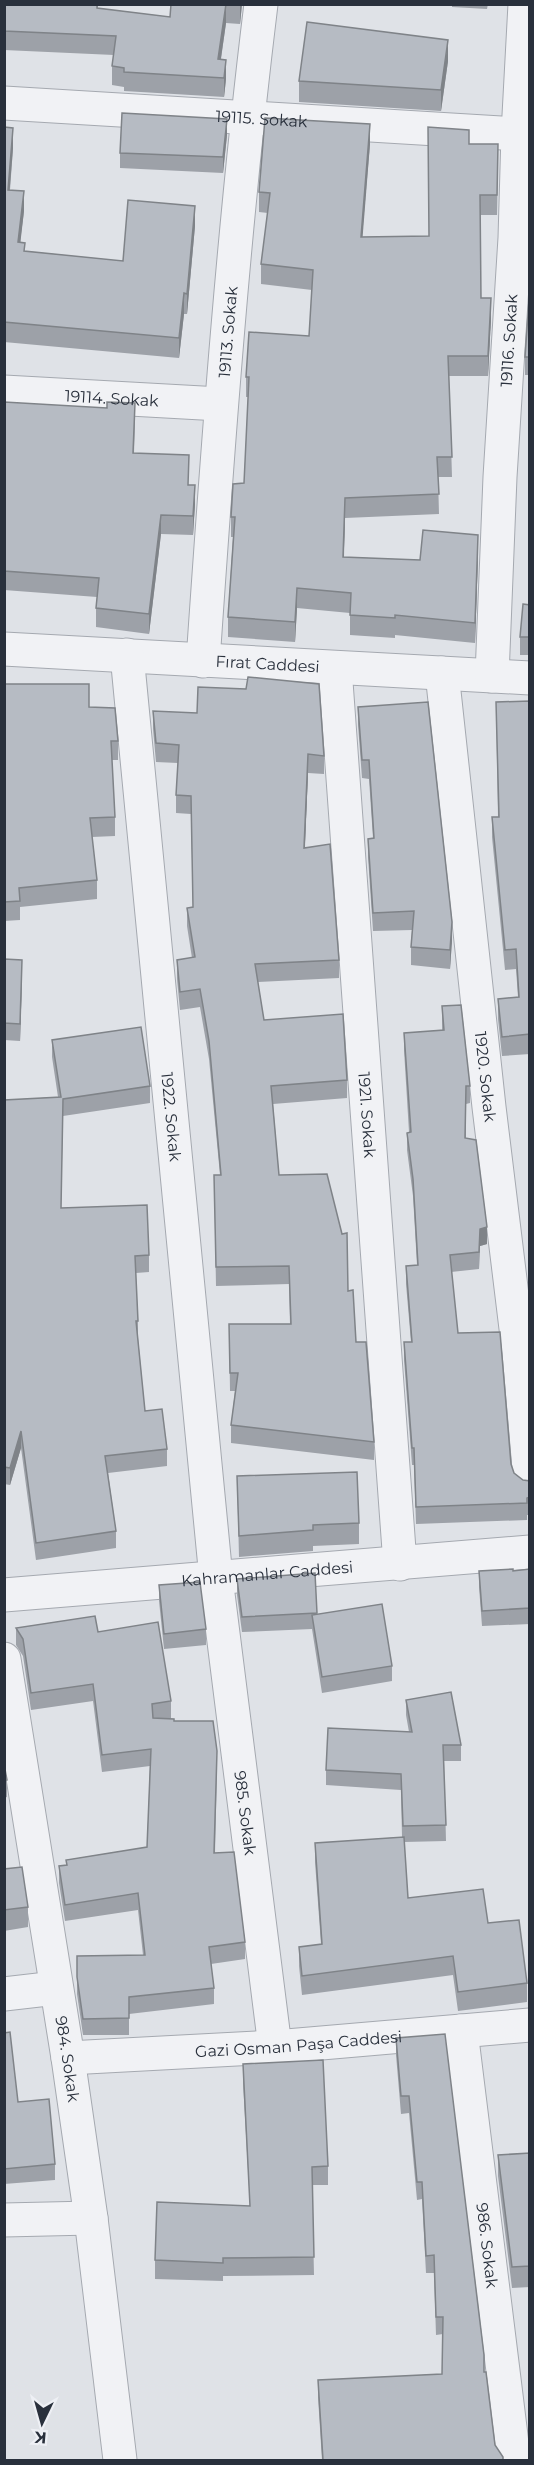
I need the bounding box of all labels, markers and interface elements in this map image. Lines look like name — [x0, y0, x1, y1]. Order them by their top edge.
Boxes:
street label: 19115. Sokak — [215, 107, 308, 131]
street label: 19113. Sokak — [215, 285, 242, 379]
street label: 19116. Sokak — [497, 293, 521, 387]
street label: 19114. Sokak — [64, 386, 160, 411]
street label: Fırat Caddesi — [215, 652, 320, 676]
street label: 1920. Sokak — [471, 1030, 500, 1123]
street label: 1922. Sokak — [157, 1071, 185, 1163]
street label: 1921. Sokak — [354, 1071, 380, 1159]
street label: Kahramanlar Caddesi — [180, 1557, 354, 1590]
street label: 985. Sokak — [230, 1770, 260, 1857]
street label: 984. Sokak — [51, 2015, 83, 2104]
street label: Gazi Osman Paşa Caddesi — [195, 2027, 403, 2061]
street label: 986. Sokak — [472, 2202, 502, 2290]
north arrow — [12, 2393, 72, 2453]
text: K — [33, 2427, 47, 2447]

